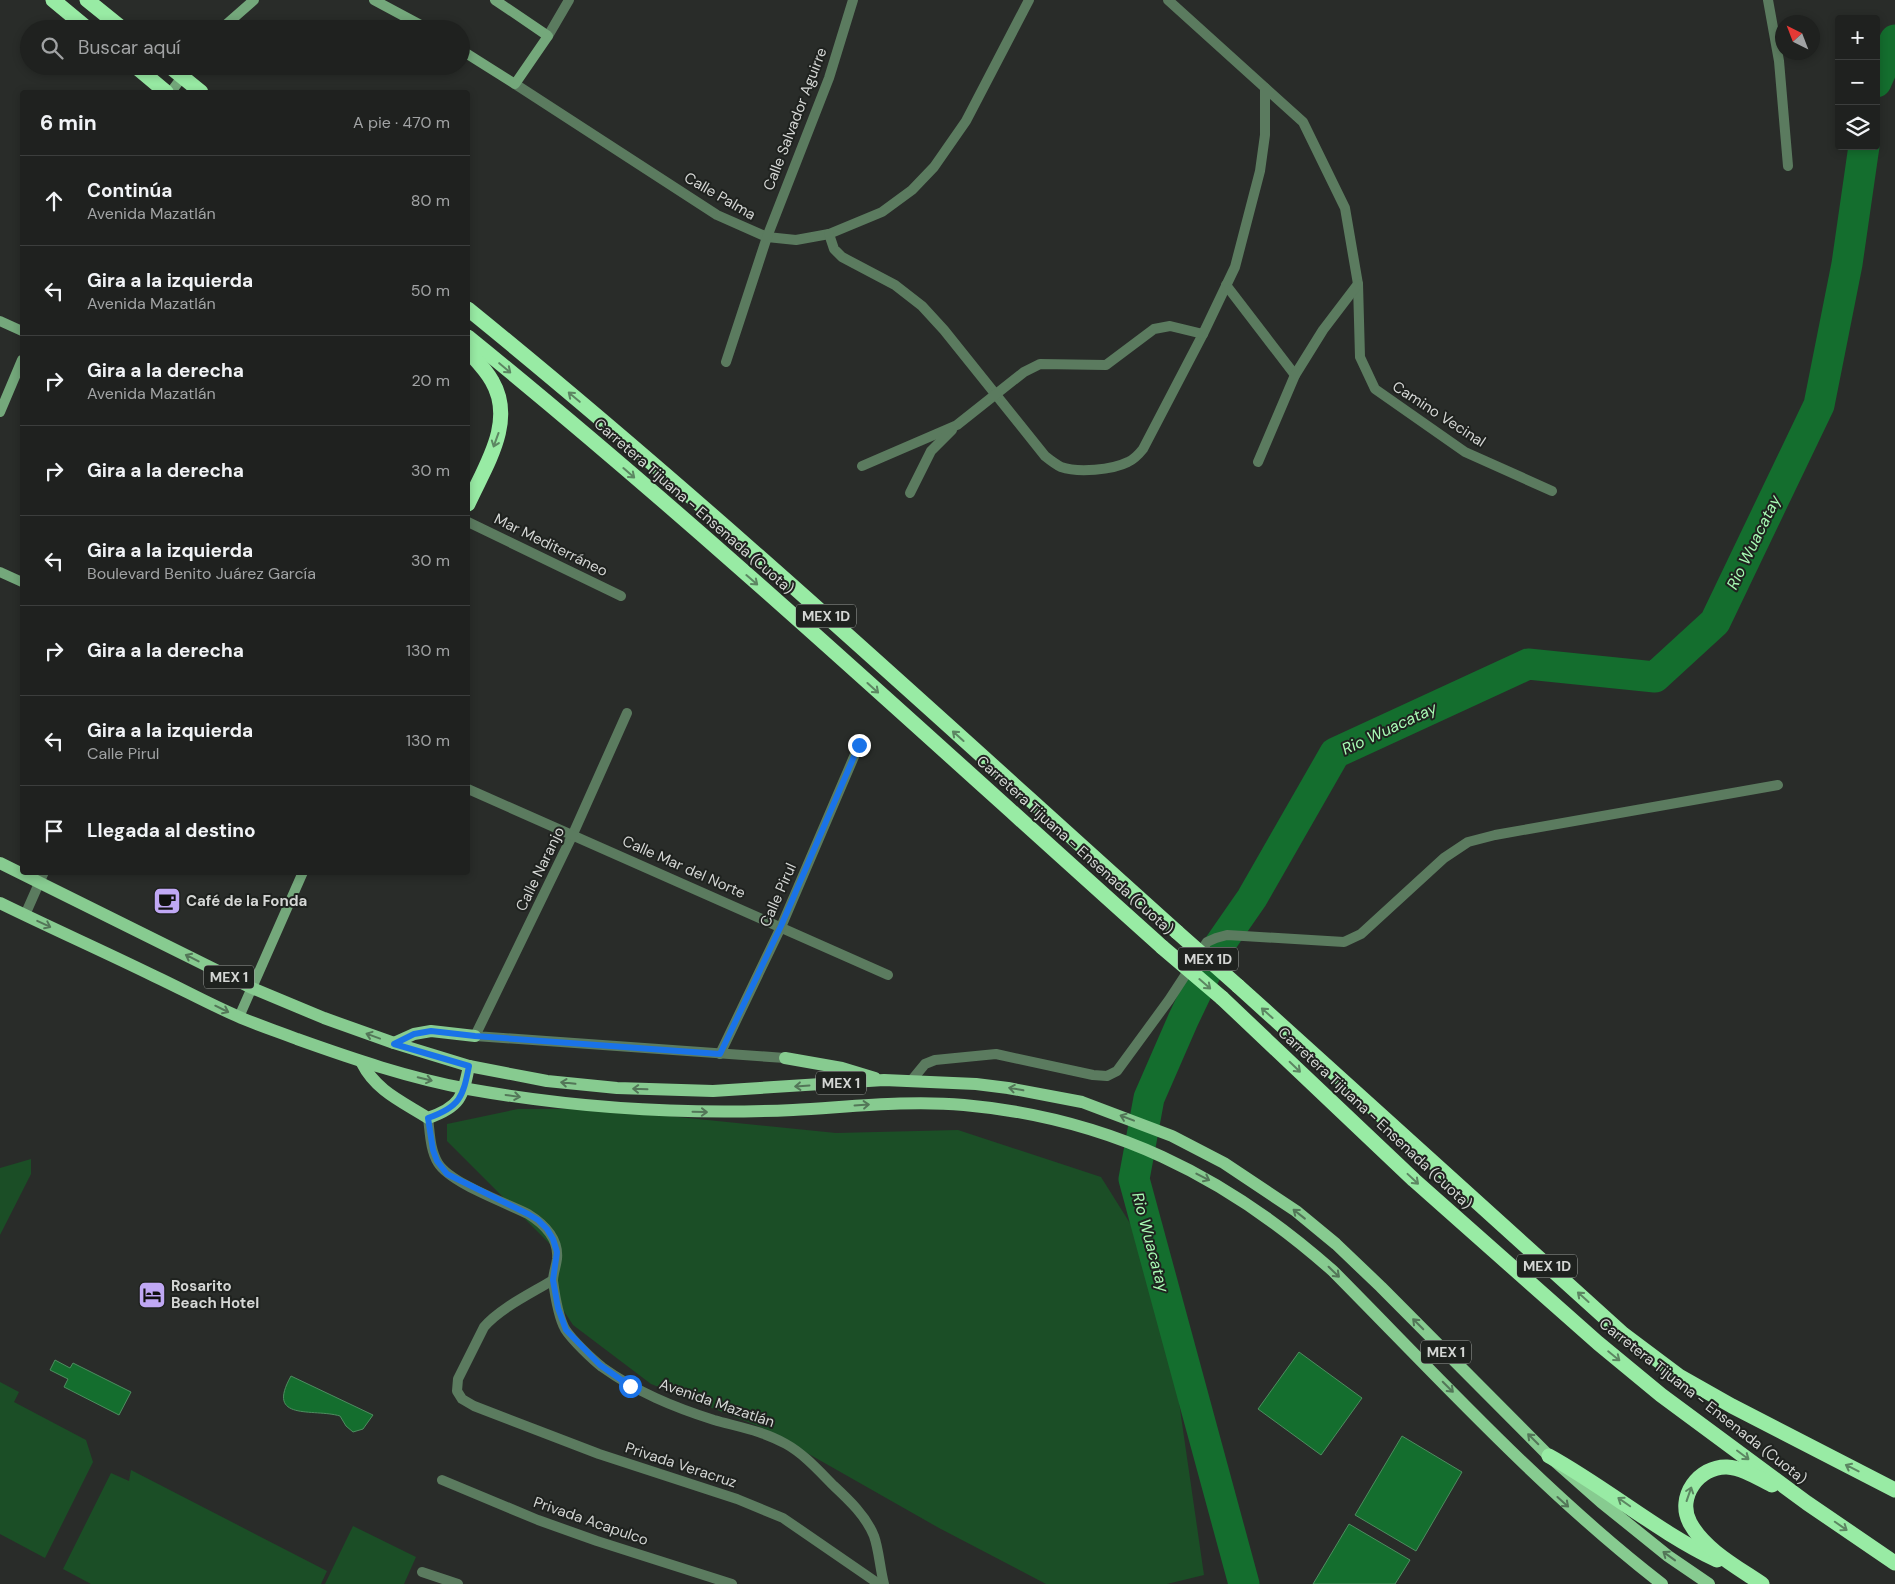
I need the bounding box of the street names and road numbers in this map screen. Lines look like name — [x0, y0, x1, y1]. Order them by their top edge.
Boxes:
street label: Calle Salvador Aguirre — [758, 45, 832, 193]
street label: Calle Palma — [681, 167, 759, 225]
street label: Camino Vecinal — [1389, 376, 1489, 452]
street label: Carretera Tijuana - Ensenada (Cuota) — [590, 414, 798, 598]
street label: Mar Mediterráneo — [491, 509, 611, 581]
road number: MEX 1D — [796, 604, 856, 628]
street label: Carretera Tijuana - Ensenada (Cuota) — [972, 751, 1178, 939]
street label: Calle Naranjo — [511, 823, 569, 915]
street label: Calle Mar del Norte — [619, 831, 749, 903]
street label: Calle Pirul — [755, 860, 801, 930]
road number: MEX 1D — [1178, 948, 1238, 971]
road number: MEX 1 — [204, 966, 254, 989]
street label: Carretera Tijuana - Ensenada (Cuota) — [1274, 1022, 1476, 1214]
road number: MEX 1 — [816, 1072, 866, 1094]
road number: MEX 1D — [1517, 1254, 1577, 1278]
street label: Carretera Tijuana - Ensenada (Cuota) — [1595, 1313, 1811, 1489]
road number: MEX 1 — [1421, 1340, 1471, 1364]
street label: Avenida Mazatlán — [657, 1374, 777, 1432]
street label: Privada Veracruz — [623, 1438, 739, 1492]
street label: Privada Acapulco — [531, 1492, 651, 1550]

